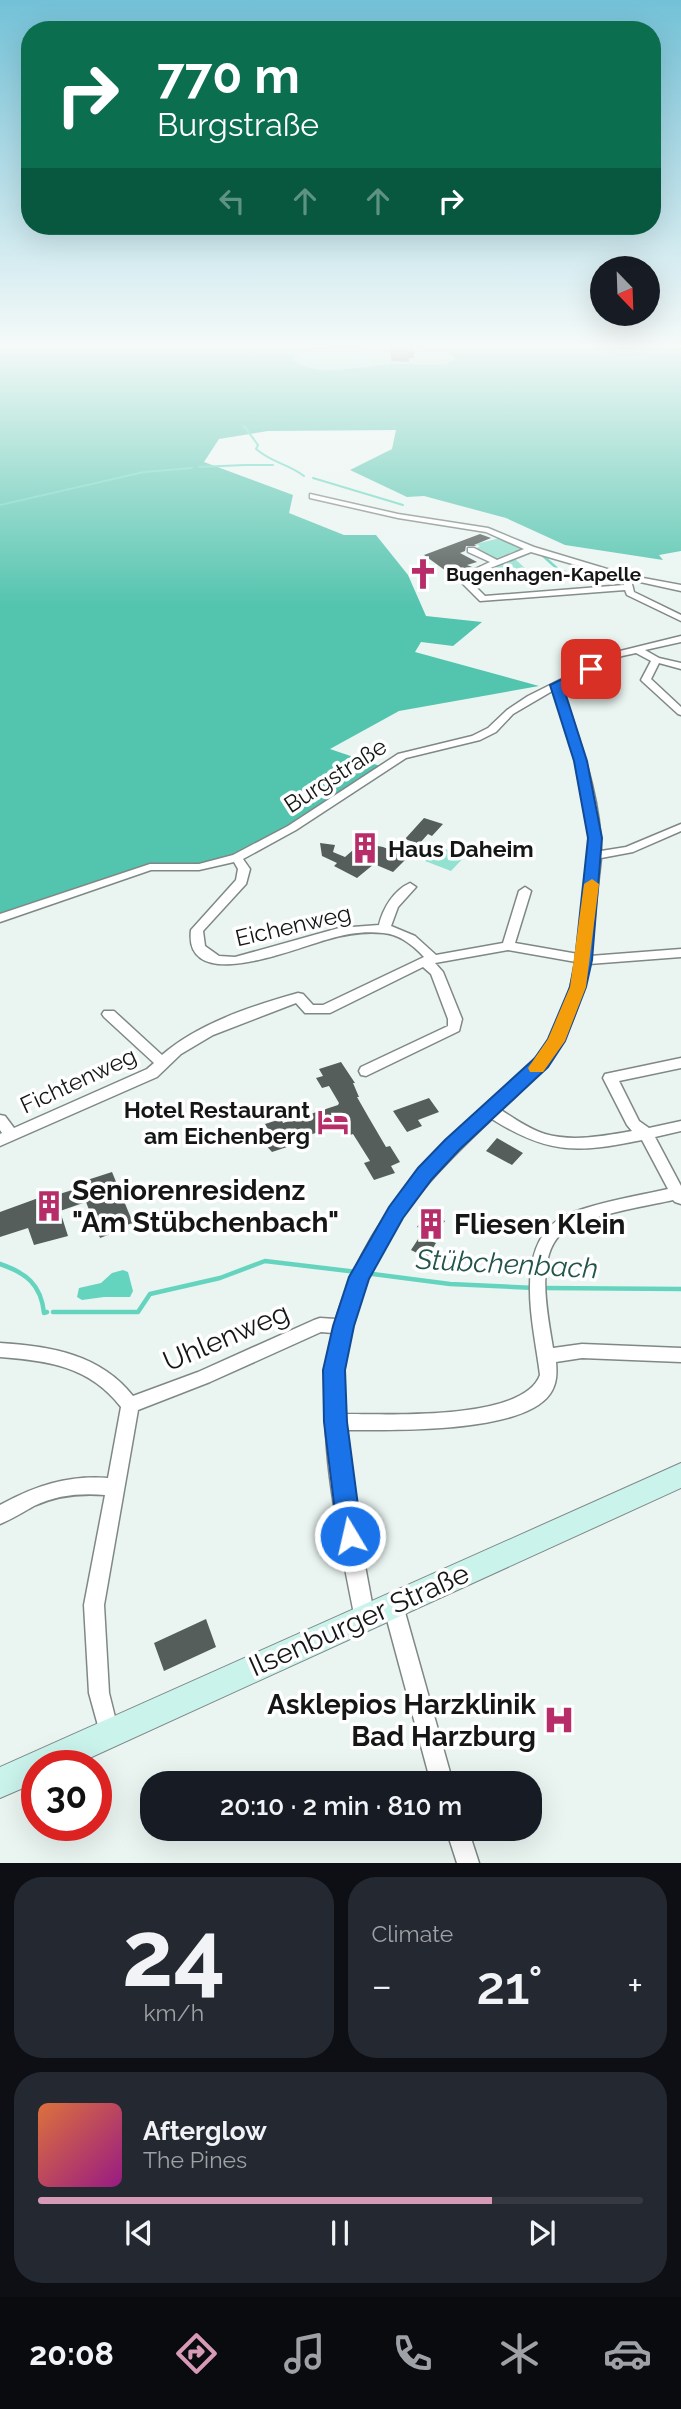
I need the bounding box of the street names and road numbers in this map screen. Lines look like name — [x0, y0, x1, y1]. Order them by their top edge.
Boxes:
street label: Burgstraße — [279, 732, 391, 818]
street label: Eichenweg — [233, 899, 353, 951]
street label: Fichtenweg — [16, 1041, 140, 1119]
street label: Uhlenweg — [158, 1296, 294, 1378]
street label: Ilsenburger Straße — [244, 1557, 474, 1683]

